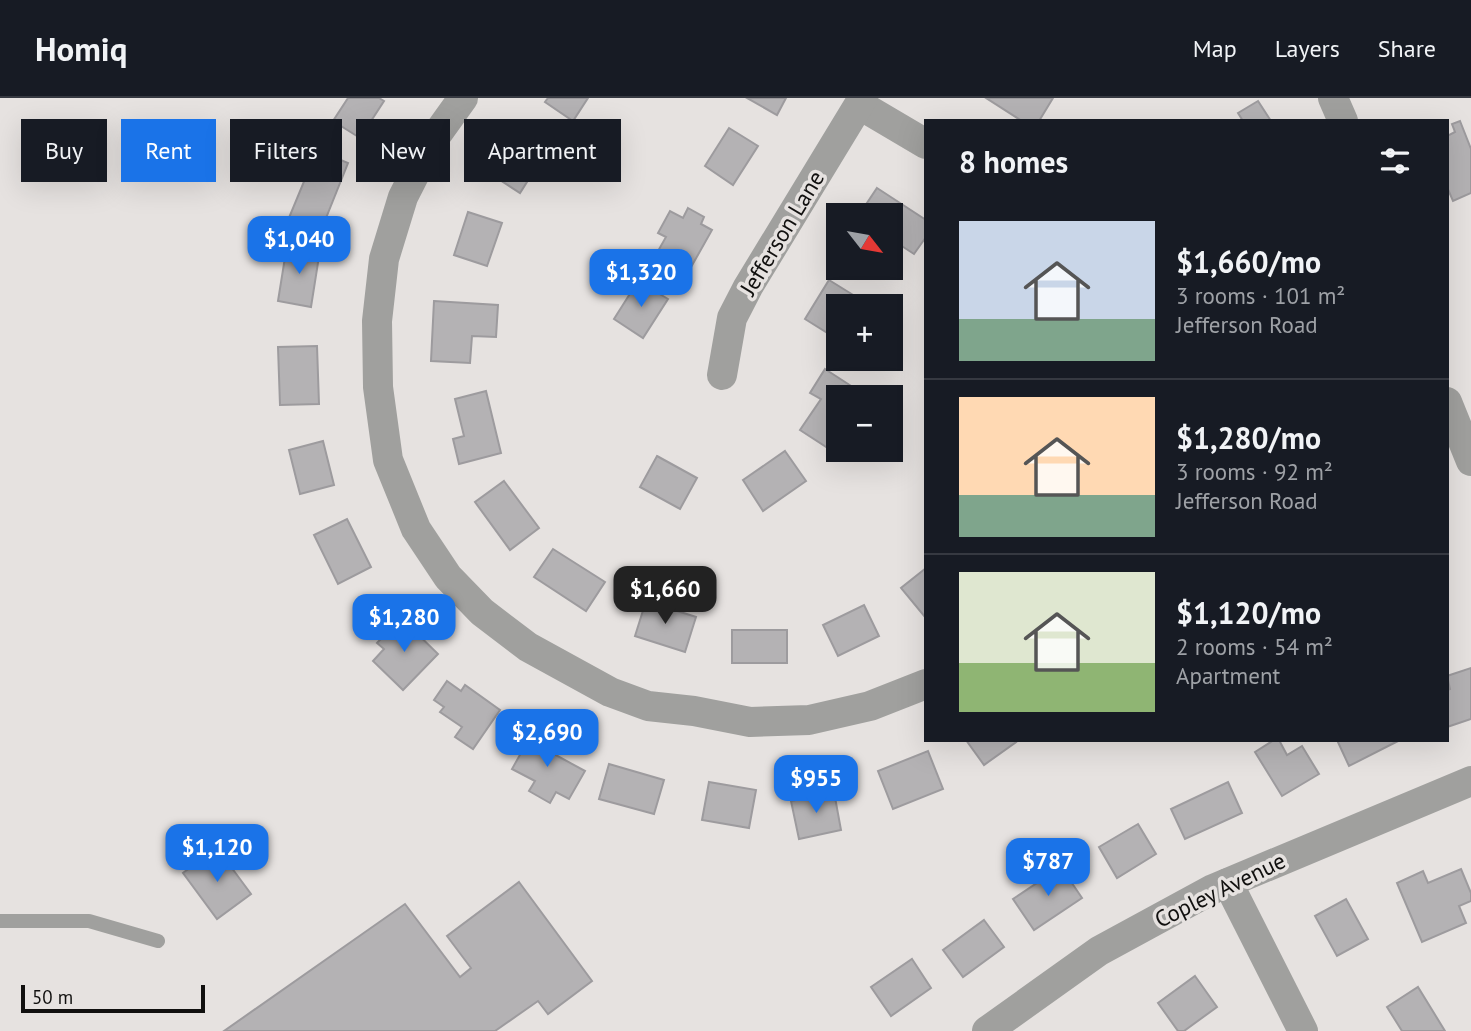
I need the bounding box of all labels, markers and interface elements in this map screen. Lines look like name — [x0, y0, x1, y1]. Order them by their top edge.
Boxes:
text: Homiq — [35, 27, 127, 70]
text: Map — [1193, 33, 1237, 64]
text: Layers — [1275, 33, 1340, 64]
text: Share — [1378, 33, 1436, 64]
chip: Buy — [21, 119, 107, 182]
chip: Rent — [121, 119, 216, 182]
chip: Filters — [230, 119, 342, 182]
chip: New — [356, 119, 450, 182]
chip: Apartment — [464, 119, 621, 182]
text: 8 homes — [959, 142, 1068, 181]
icon: filters — [1376, 142, 1414, 180]
street label: Jefferson Lane — [733, 165, 830, 301]
north arrow — [826, 203, 903, 280]
map controls — [826, 203, 903, 462]
pin: $1,040 — [242, 216, 356, 276]
text: $1,040 — [263, 224, 335, 253]
text: $1,660/mo — [1176, 242, 1321, 281]
icon: home — [1015, 249, 1099, 333]
pin: $1,320 — [584, 250, 698, 309]
text: $1,320 — [605, 257, 677, 286]
text: 3 rooms · 101 m² — [1176, 281, 1345, 310]
button: + — [826, 294, 903, 371]
text: Jefferson Road — [1176, 310, 1318, 339]
button: − — [826, 385, 903, 462]
text: $1,280/mo — [1176, 418, 1321, 457]
icon: home — [1015, 425, 1099, 509]
text: 3 rooms · 92 m² — [1176, 457, 1333, 486]
text: Jefferson Road — [1176, 486, 1318, 515]
pin: $1,660 — [608, 566, 722, 626]
text: $1,660 — [629, 574, 701, 603]
text: $1,120/mo — [1176, 593, 1321, 632]
pin: $1,280 — [347, 594, 461, 654]
icon: home — [1015, 600, 1099, 684]
text: $1,280 — [368, 602, 440, 631]
text: 2 rooms · 54 m² — [1176, 632, 1333, 661]
text: Apartment — [1176, 661, 1280, 690]
pin: $2,690 — [490, 710, 604, 769]
text: $2,690 — [511, 717, 583, 746]
pin: $955 — [775, 756, 857, 815]
text: $955 — [790, 763, 842, 792]
pin: $1,120 — [160, 824, 274, 884]
text: $1,120 — [181, 832, 253, 861]
pin: $787 — [1007, 838, 1089, 898]
street label: Copley Avenue — [1150, 845, 1290, 934]
text: $787 — [1022, 846, 1074, 875]
scale bar — [21, 982, 205, 1014]
text: 50 m — [32, 985, 73, 1009]

